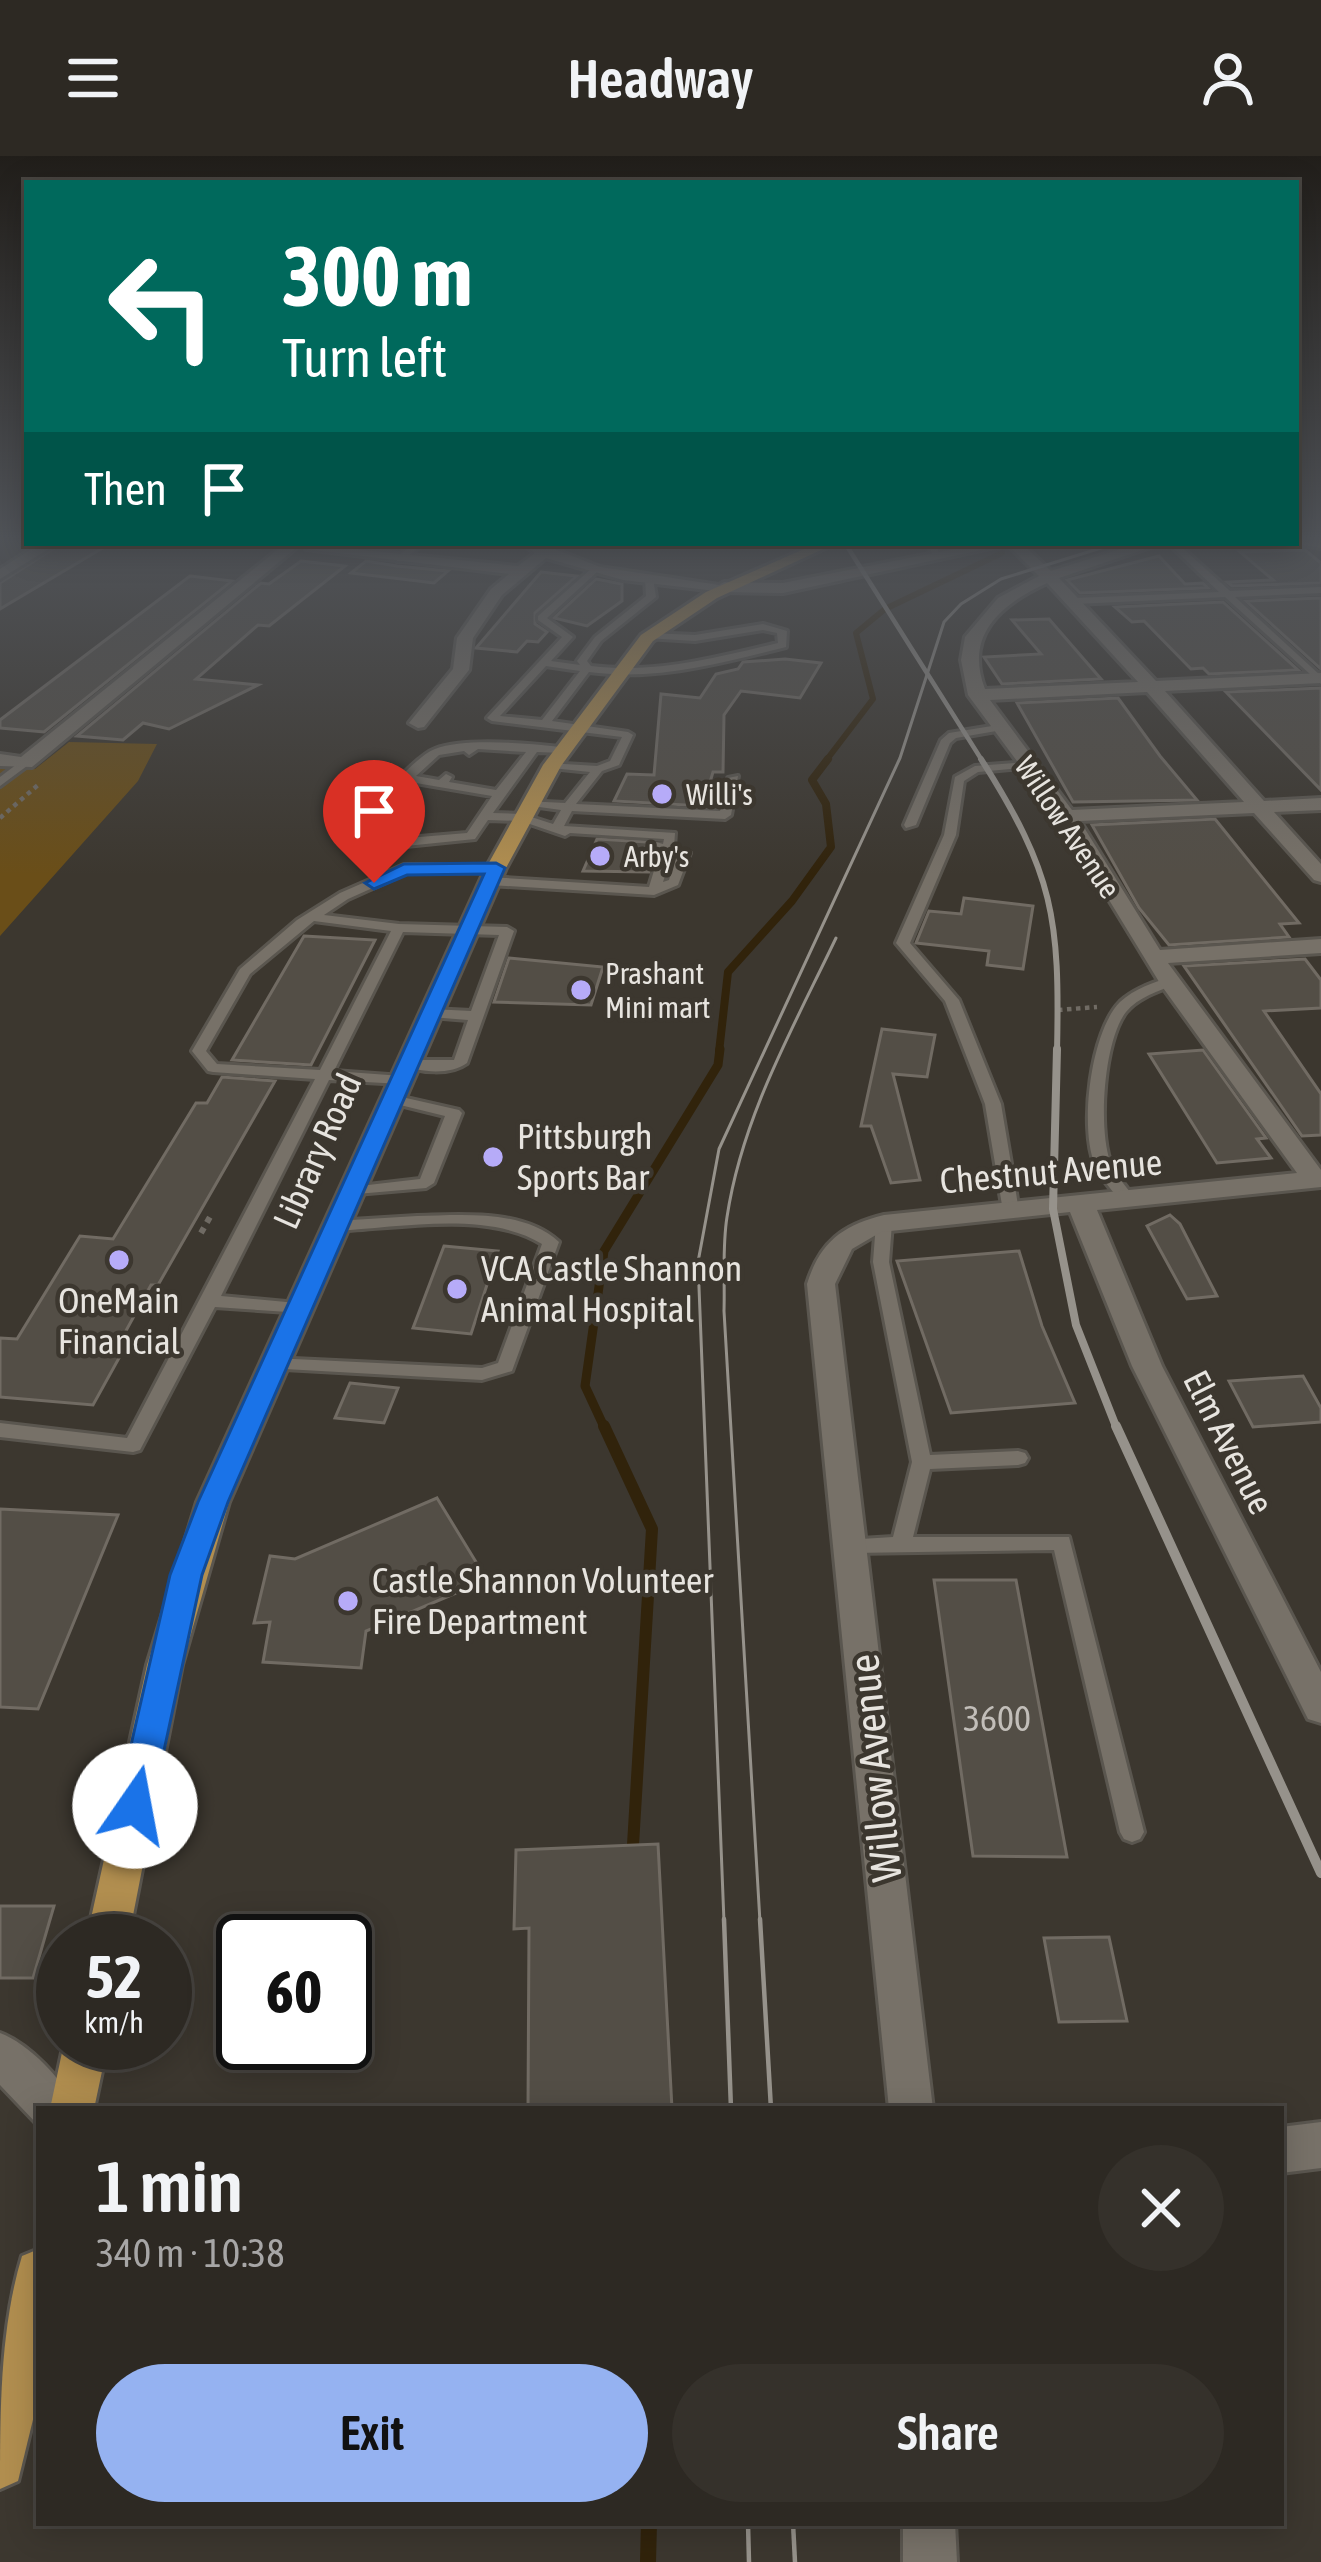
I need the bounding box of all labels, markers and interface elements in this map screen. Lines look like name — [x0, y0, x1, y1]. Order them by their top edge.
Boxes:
icon: menu — [60, 45, 126, 111]
icon: person — [1195, 45, 1261, 111]
text: Headway — [568, 48, 753, 109]
icon: left — [84, 228, 240, 384]
text: 300 m — [282, 228, 472, 324]
text: Turn left — [282, 327, 447, 388]
icon: arrive — [191, 456, 257, 522]
text: Then — [84, 463, 167, 515]
street label: Willow Avenue — [1008, 750, 1128, 904]
pin — [323, 760, 425, 883]
place label: Willi's — [686, 777, 753, 811]
icon: arrive — [341, 778, 407, 844]
marker: Willi's — [649, 781, 675, 807]
place label: Arby's — [624, 839, 689, 873]
marker: Arby's — [587, 843, 613, 869]
place label: Prashant Mini mart — [605, 956, 710, 1024]
marker: Prashant Mini mart — [568, 977, 594, 1003]
street label: Library Road — [264, 1067, 370, 1235]
place label: Pittsburgh Sports Bar — [517, 1115, 653, 1198]
street label: Chestnut Avenue — [938, 1140, 1164, 1202]
marker: Pittsburgh Sports Bar — [480, 1144, 506, 1170]
marker: OneMain Financial — [106, 1247, 132, 1273]
place label: VCA Castle Shannon Animal Hospital — [481, 1247, 742, 1330]
marker: VCA Castle Shannon Animal Hospital — [444, 1276, 470, 1302]
place label: OneMain Financial — [58, 1279, 181, 1362]
street label: Elm Avenue — [1175, 1363, 1283, 1521]
place label: Castle Shannon Volunteer Fire Department — [372, 1559, 714, 1642]
marker: Castle Shannon Volunteer Fire Department — [335, 1588, 361, 1614]
street label: Willow Avenue — [839, 1652, 911, 1884]
house number: 3600 — [963, 1697, 1031, 1739]
position arrow — [72, 1743, 198, 1869]
speed limit sign: 60 — [216, 1914, 372, 2070]
text: 52 — [86, 1942, 142, 2011]
text: km/h — [84, 2005, 144, 2039]
text: 1 min — [96, 2145, 243, 2227]
button: close — [1098, 2145, 1224, 2271]
text: 340 m · 10:38 — [96, 2231, 285, 2275]
button: Exit — [96, 2364, 648, 2502]
button: Share — [672, 2364, 1224, 2502]

